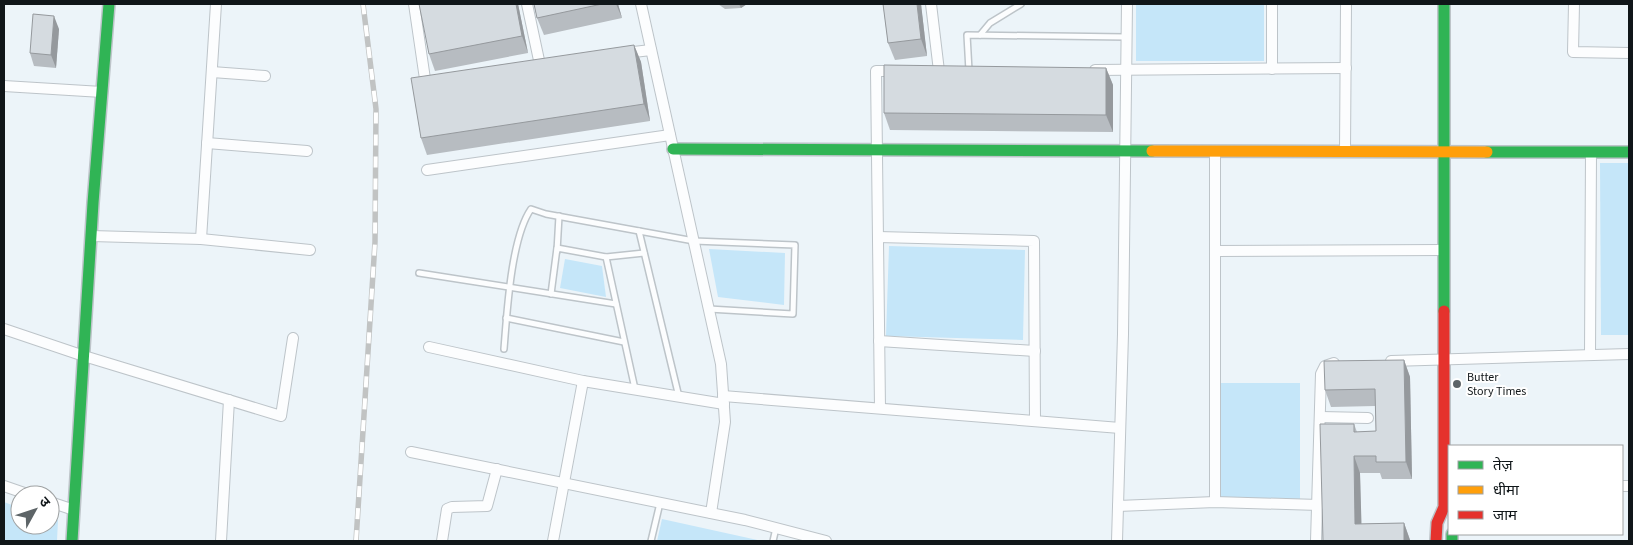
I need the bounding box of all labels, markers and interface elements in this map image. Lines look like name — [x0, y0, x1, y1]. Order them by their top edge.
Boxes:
place label: Butter Story Times — [1467, 369, 1526, 400]
marker: Butter Story Times — [1451, 378, 1463, 390]
legend — [1448, 445, 1623, 535]
text: तेज़ — [1493, 455, 1514, 476]
text: धीमा — [1493, 480, 1520, 501]
north arrow — [10, 485, 60, 535]
text: उ — [34, 493, 55, 512]
text: जाम — [1493, 505, 1518, 526]

